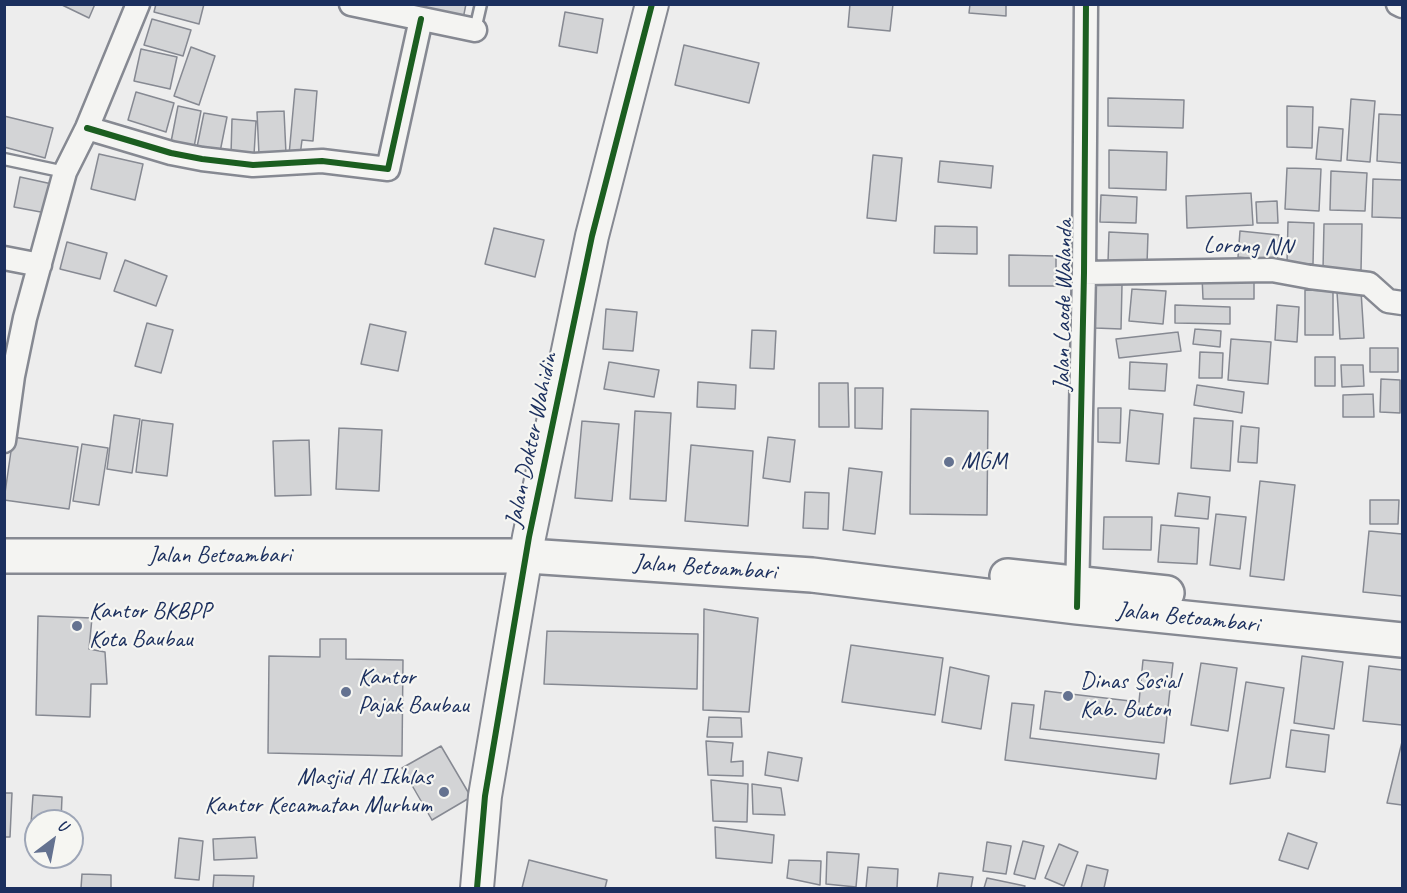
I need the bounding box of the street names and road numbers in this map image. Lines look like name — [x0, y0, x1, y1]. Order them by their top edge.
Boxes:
street label: Jalan Laode Walanda — [1048, 219, 1080, 391]
street label: Lorong NN — [1203, 231, 1293, 263]
street label: Jalan Dokter Wahidin — [499, 350, 565, 530]
street label: Jalan Betoambari — [148, 542, 292, 570]
street label: Jalan Betoambari — [633, 549, 777, 587]
street label: Jalan Betoambari — [1115, 596, 1261, 640]

